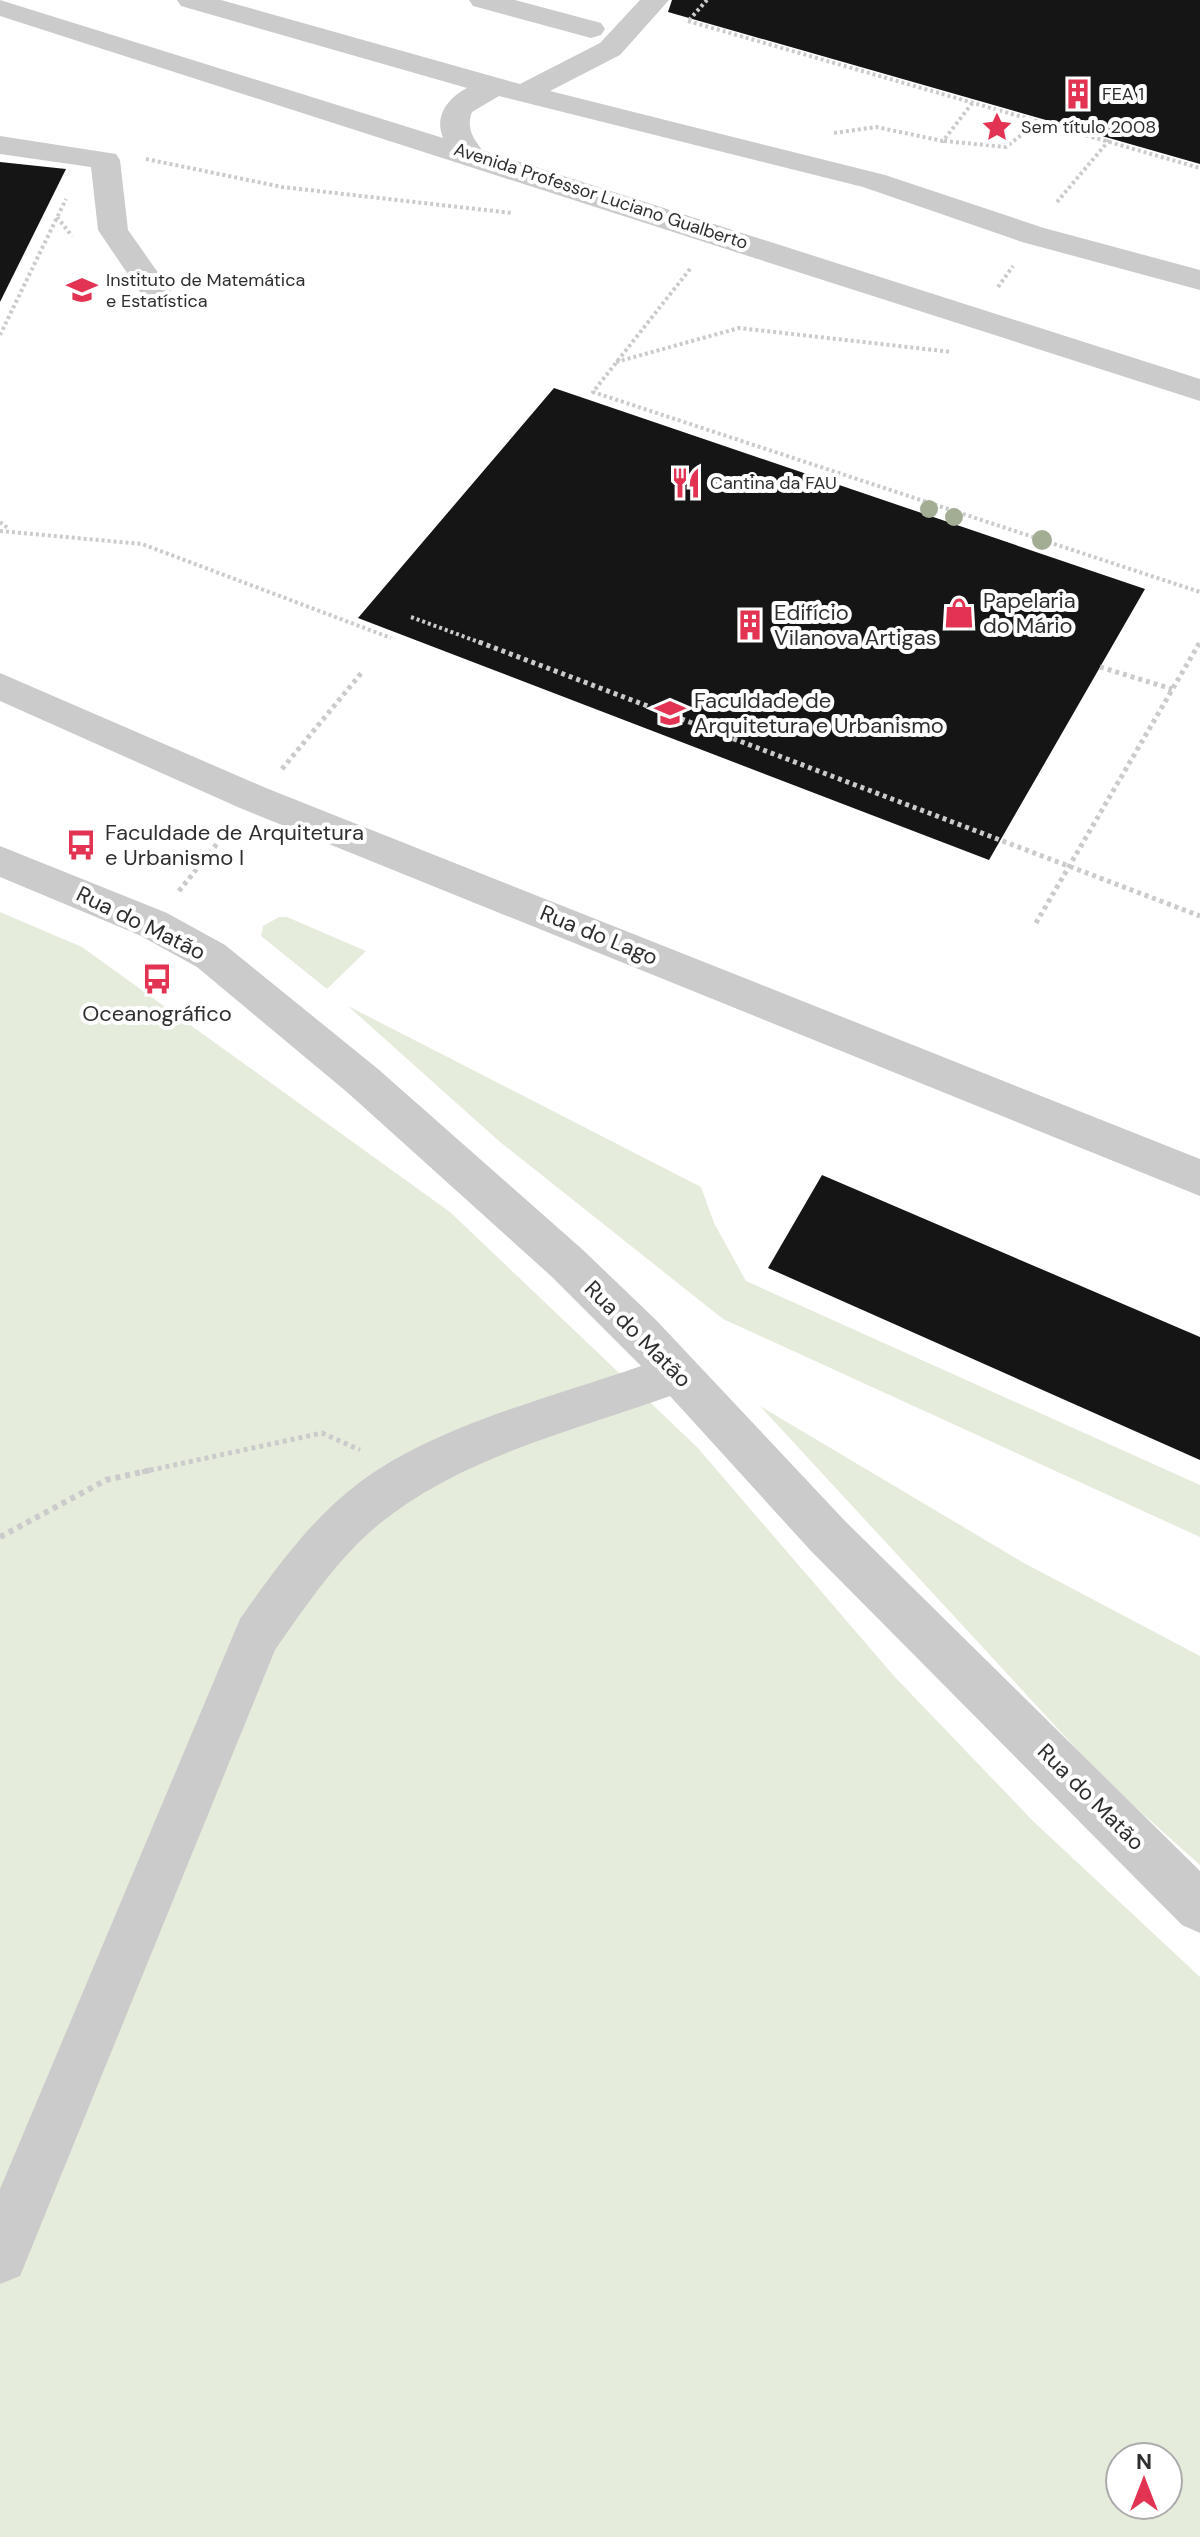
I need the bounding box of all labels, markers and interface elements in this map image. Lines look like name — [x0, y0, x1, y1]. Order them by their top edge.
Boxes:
building icon: FEA 1 — [1061, 77, 1095, 111]
place label: FEA 1 — [1102, 82, 1144, 106]
place icon: Sem título 2008 — [980, 110, 1014, 144]
place label: Sem título 2008 — [1021, 115, 1156, 139]
street label: Avenida Professor Luciano Gualberto — [451, 137, 751, 255]
place label: Instituto de Matemática e Estatística — [106, 268, 305, 313]
school or university icon: Instituto de Matemática e Estatística — [65, 273, 99, 307]
restaurant icon: Cantina da FAU — [669, 466, 703, 500]
place label: Cantina da FAU — [710, 471, 837, 495]
place label: Papelaria do Mário — [983, 586, 1076, 640]
shop icon: Papelaria do Mário — [942, 596, 976, 630]
place label: Edifício Vilanova Artigas — [774, 598, 937, 652]
building icon: Edifício Vilanova Artigas — [733, 608, 767, 642]
place label: Faculdade de Arquitetura e Urbanismo — [694, 686, 944, 740]
school or university icon: Faculdade de Arquitetura e Urbanismo — [653, 696, 687, 730]
place label: Faculdade de Arquitetura e Urbanismo I — [105, 818, 364, 872]
bus stop icon: Faculdade de Arquitetura e Urbanismo I — [64, 828, 98, 862]
street label: Rua do Matão — [72, 879, 210, 967]
street label: Rua do Lago — [536, 898, 662, 972]
bus stop icon: Oceanográfico — [140, 962, 174, 996]
place label: Oceanográfico — [82, 999, 232, 1028]
street label: Rua do Matão — [578, 1274, 698, 1394]
street label: Rua do Matão — [1031, 1737, 1151, 1857]
north arrow — [1104, 2441, 1184, 2521]
text: N — [1136, 2447, 1152, 2476]

